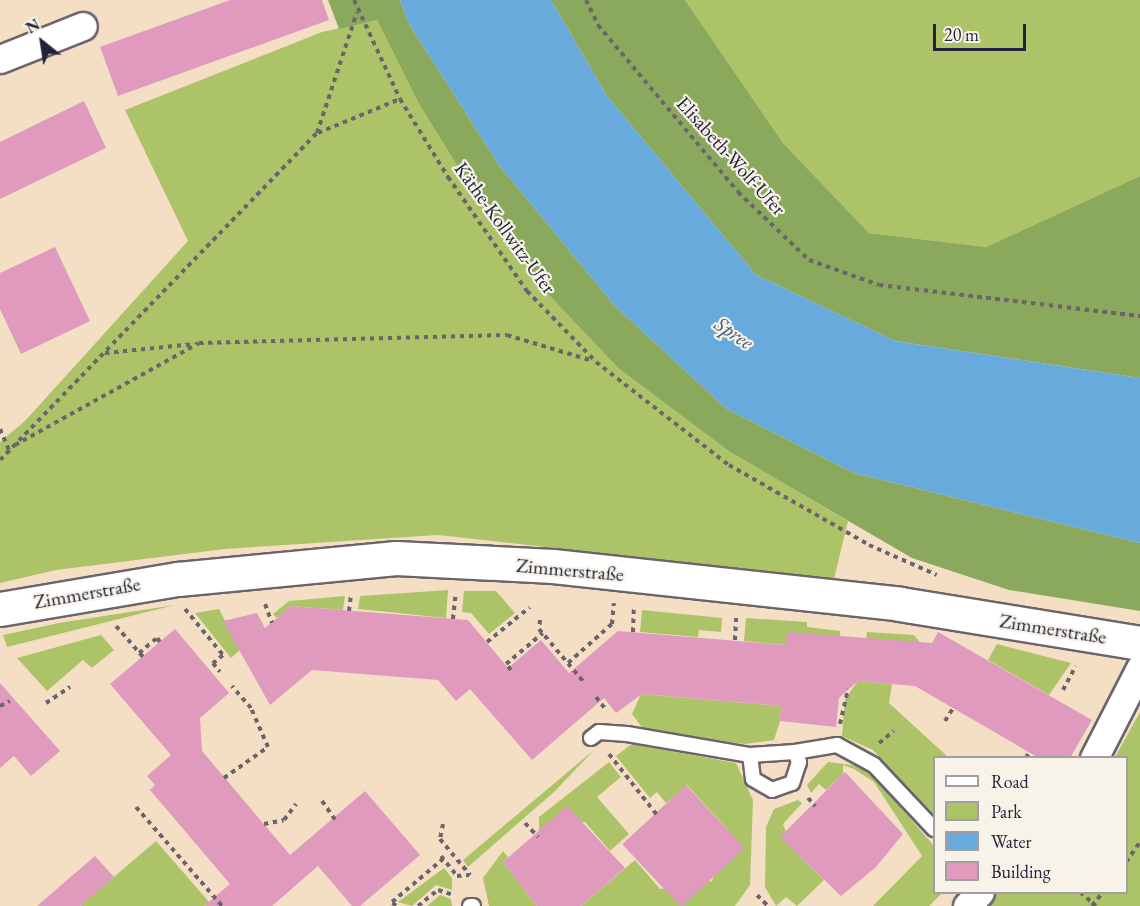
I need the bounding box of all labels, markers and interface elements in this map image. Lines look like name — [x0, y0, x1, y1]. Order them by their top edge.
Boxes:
north arrow — [12, 12, 72, 72]
scale bar — [936, 12, 1029, 50]
text: N — [22, 14, 44, 38]
text: 20 m — [944, 23, 979, 46]
street label: Elisabeth-Wolf-Ufer — [671, 92, 791, 220]
street label: Käthe-Kollwitz-Ufer — [449, 157, 561, 299]
water label: Spree — [710, 311, 758, 355]
street label: Zimmerstraße — [515, 553, 625, 587]
street label: Zimmerstraße — [32, 572, 142, 614]
street label: Zimmerstraße — [998, 609, 1108, 649]
legend — [933, 756, 1128, 894]
text: Road — [991, 770, 1029, 793]
text: Park — [991, 800, 1022, 823]
text: Water — [991, 830, 1032, 853]
text: Building — [991, 860, 1051, 883]

